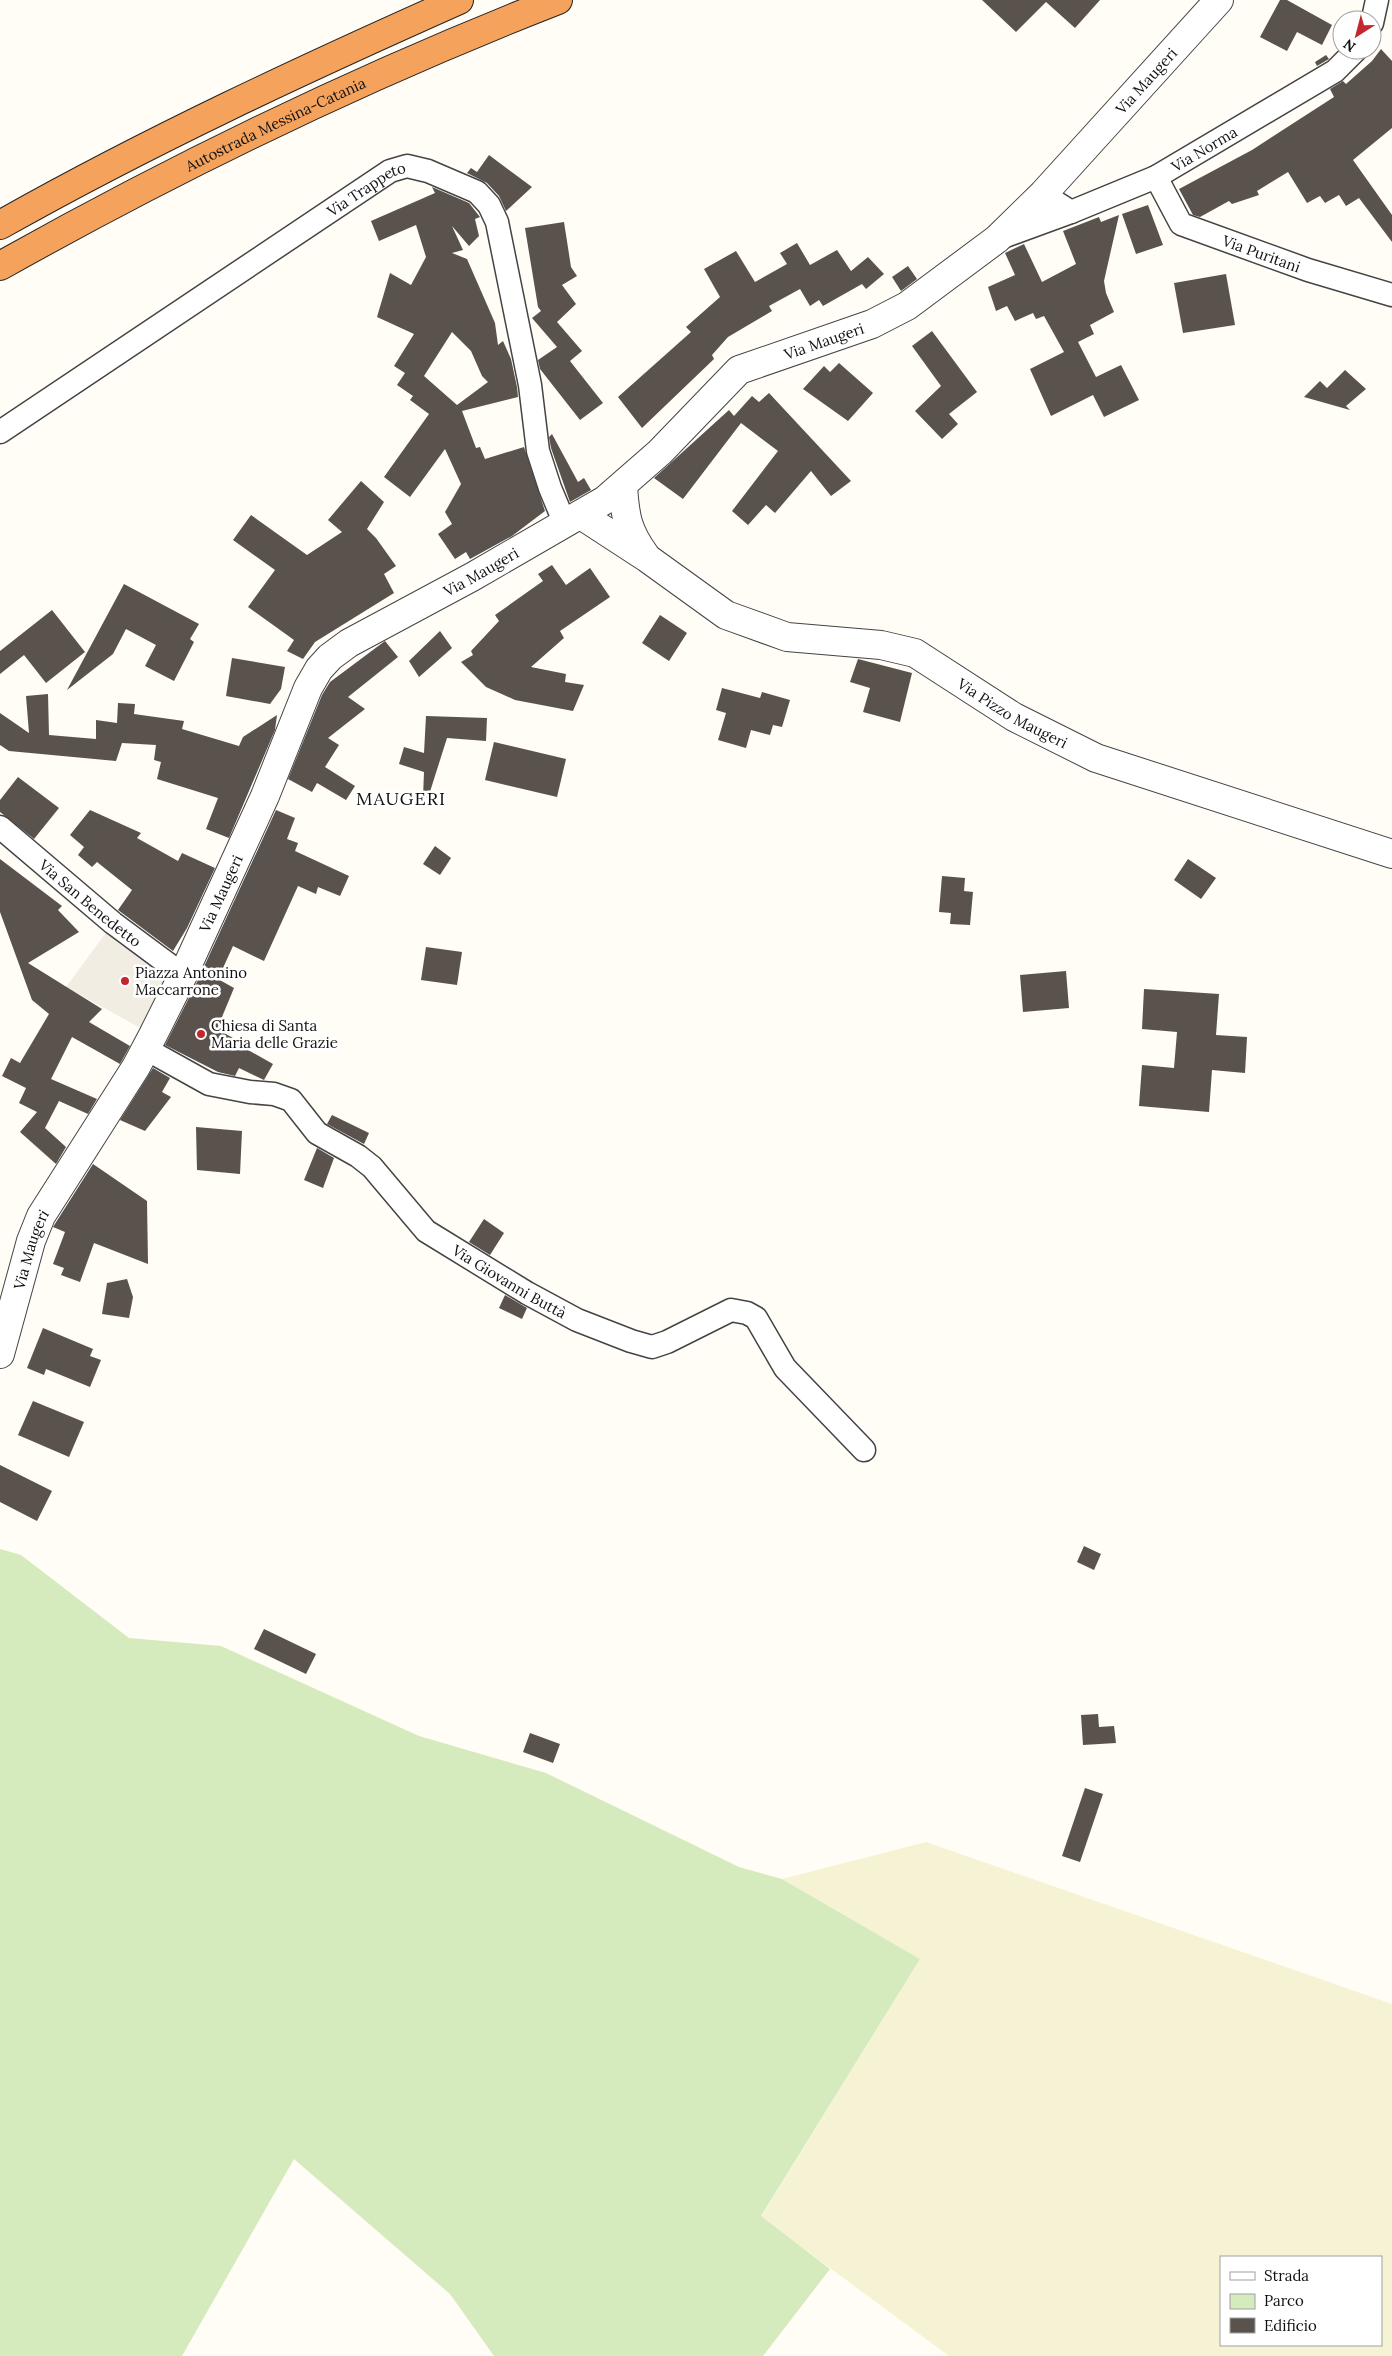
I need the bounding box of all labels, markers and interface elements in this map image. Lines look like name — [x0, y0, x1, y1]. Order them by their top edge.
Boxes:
north arrow — [1332, 10, 1382, 60]
text: N — [1340, 35, 1359, 56]
street label: Via Maugeri — [1110, 43, 1181, 118]
street label: Autostrada Messina-Catania — [181, 73, 369, 176]
street label: Via Norma — [1167, 122, 1241, 176]
street label: Via Trappeto — [322, 157, 408, 221]
street label: Via Puritani — [1219, 230, 1303, 276]
street label: Via Maugeri — [781, 318, 866, 364]
street label: Via Maugeri — [439, 543, 522, 601]
street label: Via Pizzo Maugeri — [953, 673, 1071, 752]
district label: MAUGERI — [356, 787, 446, 810]
street label: Via Maugeri — [194, 852, 246, 936]
street label: Via San Benedetto — [35, 854, 146, 951]
place label: Piazza Antonino Maccarrone — [135, 963, 247, 999]
marker: Piazza Antonino Maccarrone — [119, 975, 131, 987]
place label: Chiesa di Santa Maria delle Grazie — [211, 1016, 338, 1052]
marker: Chiesa di Santa Maria delle Grazie — [195, 1028, 207, 1040]
street label: Via Maugeri — [8, 1205, 52, 1292]
street label: Via Giovanni Buttà — [448, 1240, 570, 1322]
legend — [1220, 2256, 1382, 2346]
text: Strada — [1264, 2266, 1309, 2285]
text: Parco — [1264, 2291, 1304, 2310]
text: Edificio — [1264, 2316, 1317, 2335]

